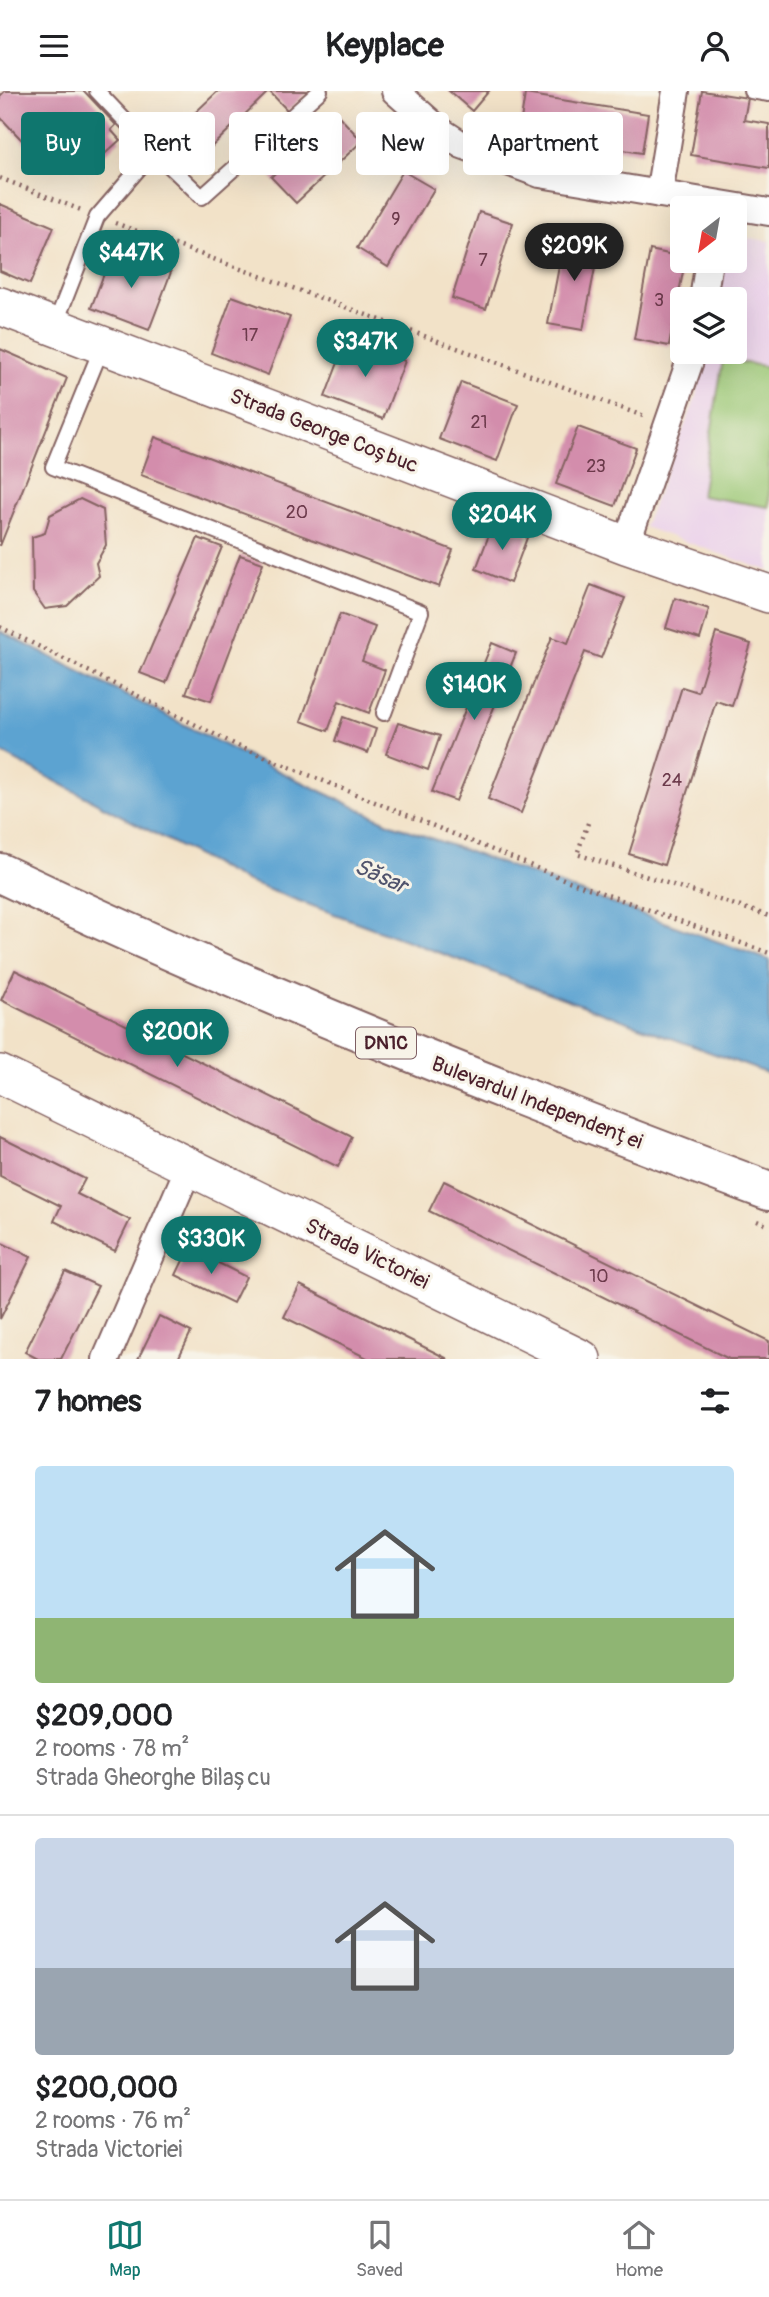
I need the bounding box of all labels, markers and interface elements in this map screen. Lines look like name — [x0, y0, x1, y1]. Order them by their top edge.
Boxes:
text: Keyplace — [325, 26, 444, 66]
icon: menu — [35, 27, 73, 65]
icon: person — [696, 27, 734, 65]
chip: Buy — [21, 112, 105, 175]
chip: Rent — [119, 112, 215, 175]
chip: Filters — [229, 112, 342, 175]
chip: New — [356, 112, 449, 175]
chip: Apartment — [463, 112, 623, 175]
north arrow — [670, 196, 747, 273]
map controls — [670, 196, 747, 364]
house number: 9 — [391, 208, 401, 231]
pin: $209K — [525, 223, 623, 283]
pin: $447K — [82, 231, 180, 290]
text: $209K — [541, 231, 607, 260]
text: $447K — [98, 238, 164, 267]
house number: 7 — [478, 249, 488, 272]
button: layers — [670, 287, 747, 364]
house number: 3 — [654, 289, 664, 312]
pin: $347K — [316, 320, 414, 379]
house number: 17 — [242, 324, 259, 347]
text: $347K — [333, 327, 397, 356]
street label: Strada George Coșbuc — [226, 383, 422, 479]
house number: 21 — [470, 411, 488, 434]
house number: 23 — [586, 455, 606, 478]
pin: $204K — [453, 493, 551, 552]
text: $204K — [468, 500, 536, 529]
house number: 20 — [286, 501, 308, 524]
pin: $140K — [425, 663, 523, 722]
text: $140K — [442, 670, 506, 699]
house number: 24 — [662, 769, 683, 792]
water label: Săsar — [350, 852, 414, 901]
pin: $200K — [128, 1009, 226, 1069]
text: $200K — [142, 1017, 212, 1046]
road number: DN1C — [356, 1027, 416, 1059]
street label: Bulevardul Independenței — [428, 1050, 647, 1156]
street label: Strada Victoriei — [301, 1212, 434, 1296]
pin: $330K — [162, 1217, 260, 1276]
text: $330K — [177, 1224, 245, 1253]
house number: 10 — [589, 1265, 609, 1288]
icon: filters — [696, 1382, 734, 1420]
text: 7 homes — [35, 1383, 142, 1420]
icon: home — [322, 1511, 448, 1637]
text: $209,000 — [35, 1697, 173, 1734]
text: 2 rooms · 78 m² — [35, 1734, 189, 1763]
text: Strada Gheorghe Bilașcu — [35, 1763, 271, 1792]
icon: home — [322, 1883, 448, 2009]
text: $200,000 — [35, 2069, 178, 2106]
text: 2 rooms · 76 m² — [35, 2106, 191, 2135]
text: Strada Victoriei — [35, 2135, 182, 2164]
tab: Map — [106, 2216, 144, 2282]
tab: Saved — [356, 2216, 403, 2282]
tab: Home — [615, 2216, 663, 2282]

